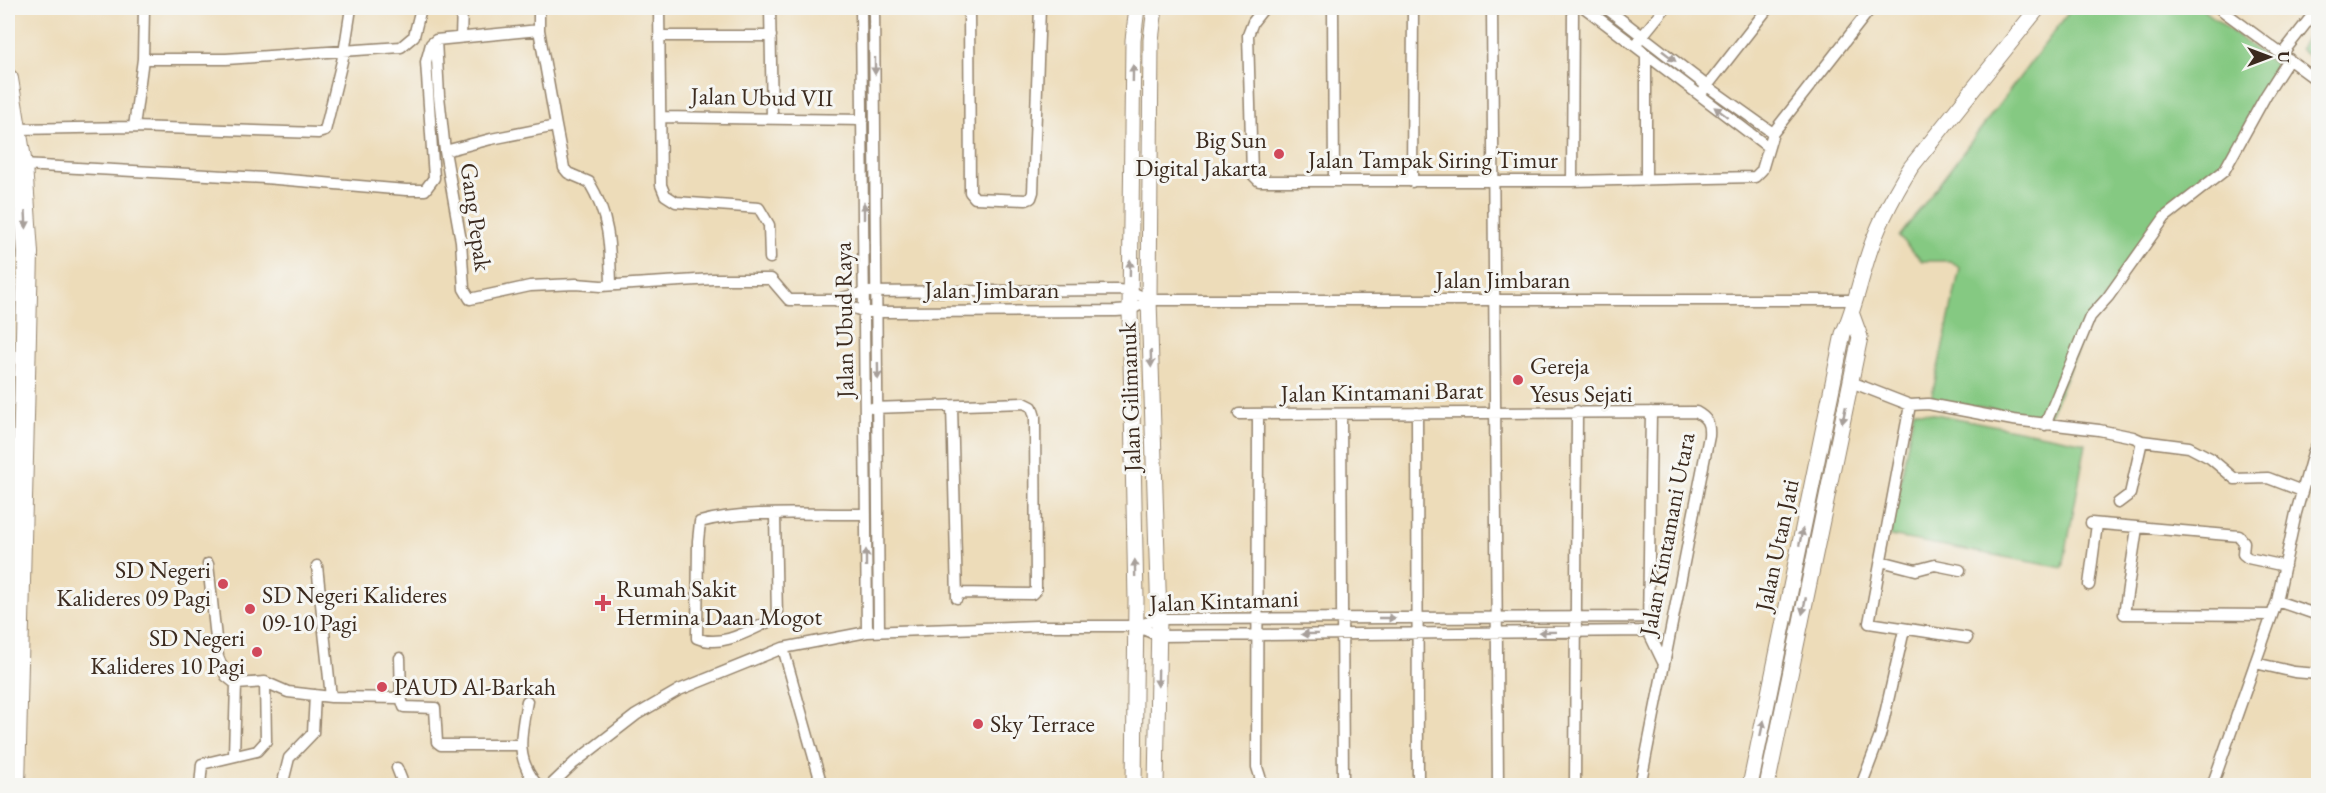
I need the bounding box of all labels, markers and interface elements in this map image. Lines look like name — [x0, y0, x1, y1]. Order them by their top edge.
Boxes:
north arrow — [2239, 27, 2299, 87]
one-way arrow — [1662, 50, 1677, 62]
text: U — [2273, 51, 2294, 63]
one-way arrow — [870, 56, 880, 75]
one-way arrow — [1128, 63, 1138, 82]
street label: Jalan Ubud VII — [688, 80, 834, 113]
one-way arrow — [1713, 106, 1728, 118]
place label: Big Sun Digital Jakarta — [1135, 124, 1267, 183]
street label: Jalan Tampak Siring Timur — [1306, 144, 1558, 175]
marker: Big Sun Digital Jakarta — [1272, 147, 1286, 161]
street label: Gang Pepak — [454, 161, 500, 274]
one-way arrow — [859, 202, 869, 221]
one-way arrow — [22, 210, 31, 229]
street label: Jalan Ubud Raya — [827, 241, 860, 400]
one-way arrow — [1125, 258, 1135, 277]
street label: Jalan Jimbaran — [1434, 264, 1571, 295]
street label: Jalan Jimbaran — [923, 274, 1060, 305]
street label: Jalan Gilimanuk — [1111, 321, 1148, 475]
one-way arrow — [1146, 349, 1156, 368]
place label: Gereja Yesus Sejati — [1530, 350, 1633, 409]
one-way arrow — [873, 361, 883, 380]
marker: Gereja Yesus Sejati — [1511, 373, 1525, 387]
street label: Jalan Kintamani Barat — [1278, 374, 1484, 409]
one-way arrow — [1838, 406, 1848, 424]
street label: Jalan Kintamani Utara — [1631, 429, 1702, 640]
street label: Jalan Utan Jati — [1747, 476, 1806, 616]
one-way arrow — [1797, 528, 1806, 547]
one-way arrow — [861, 548, 871, 567]
place label: SD Negeri Kalideres 09 Pagi — [56, 554, 211, 613]
one-way arrow — [1130, 558, 1140, 577]
place label: Rumah Sakit Hermina Daan Mogot — [616, 573, 822, 632]
marker: SD Negeri Kalideres 09 Pagi — [216, 577, 230, 591]
place label: SD Negeri Kalideres 09-10 Pagi — [262, 579, 447, 638]
street label: Jalan Kintamani — [1147, 582, 1299, 619]
marker: Rumah Sakit Hermina Daan Mogot — [594, 594, 612, 612]
one-way arrow — [1799, 597, 1808, 616]
marker: SD Negeri Kalideres 09-10 Pagi — [243, 602, 257, 616]
one-way arrow — [1378, 613, 1397, 623]
place label: SD Negeri Kalideres 10 Pagi — [90, 622, 245, 681]
one-way arrow — [1538, 627, 1557, 636]
one-way arrow — [1301, 629, 1320, 639]
marker: SD Negeri Kalideres 10 Pagi — [250, 645, 264, 659]
one-way arrow — [1153, 668, 1163, 687]
place label: PAUD Al-Barkah — [394, 671, 556, 702]
marker: PAUD Al-Barkah — [375, 680, 389, 694]
place label: Sky Terrace — [990, 708, 1095, 739]
marker: Sky Terrace — [971, 717, 985, 731]
one-way arrow — [1758, 718, 1767, 737]

